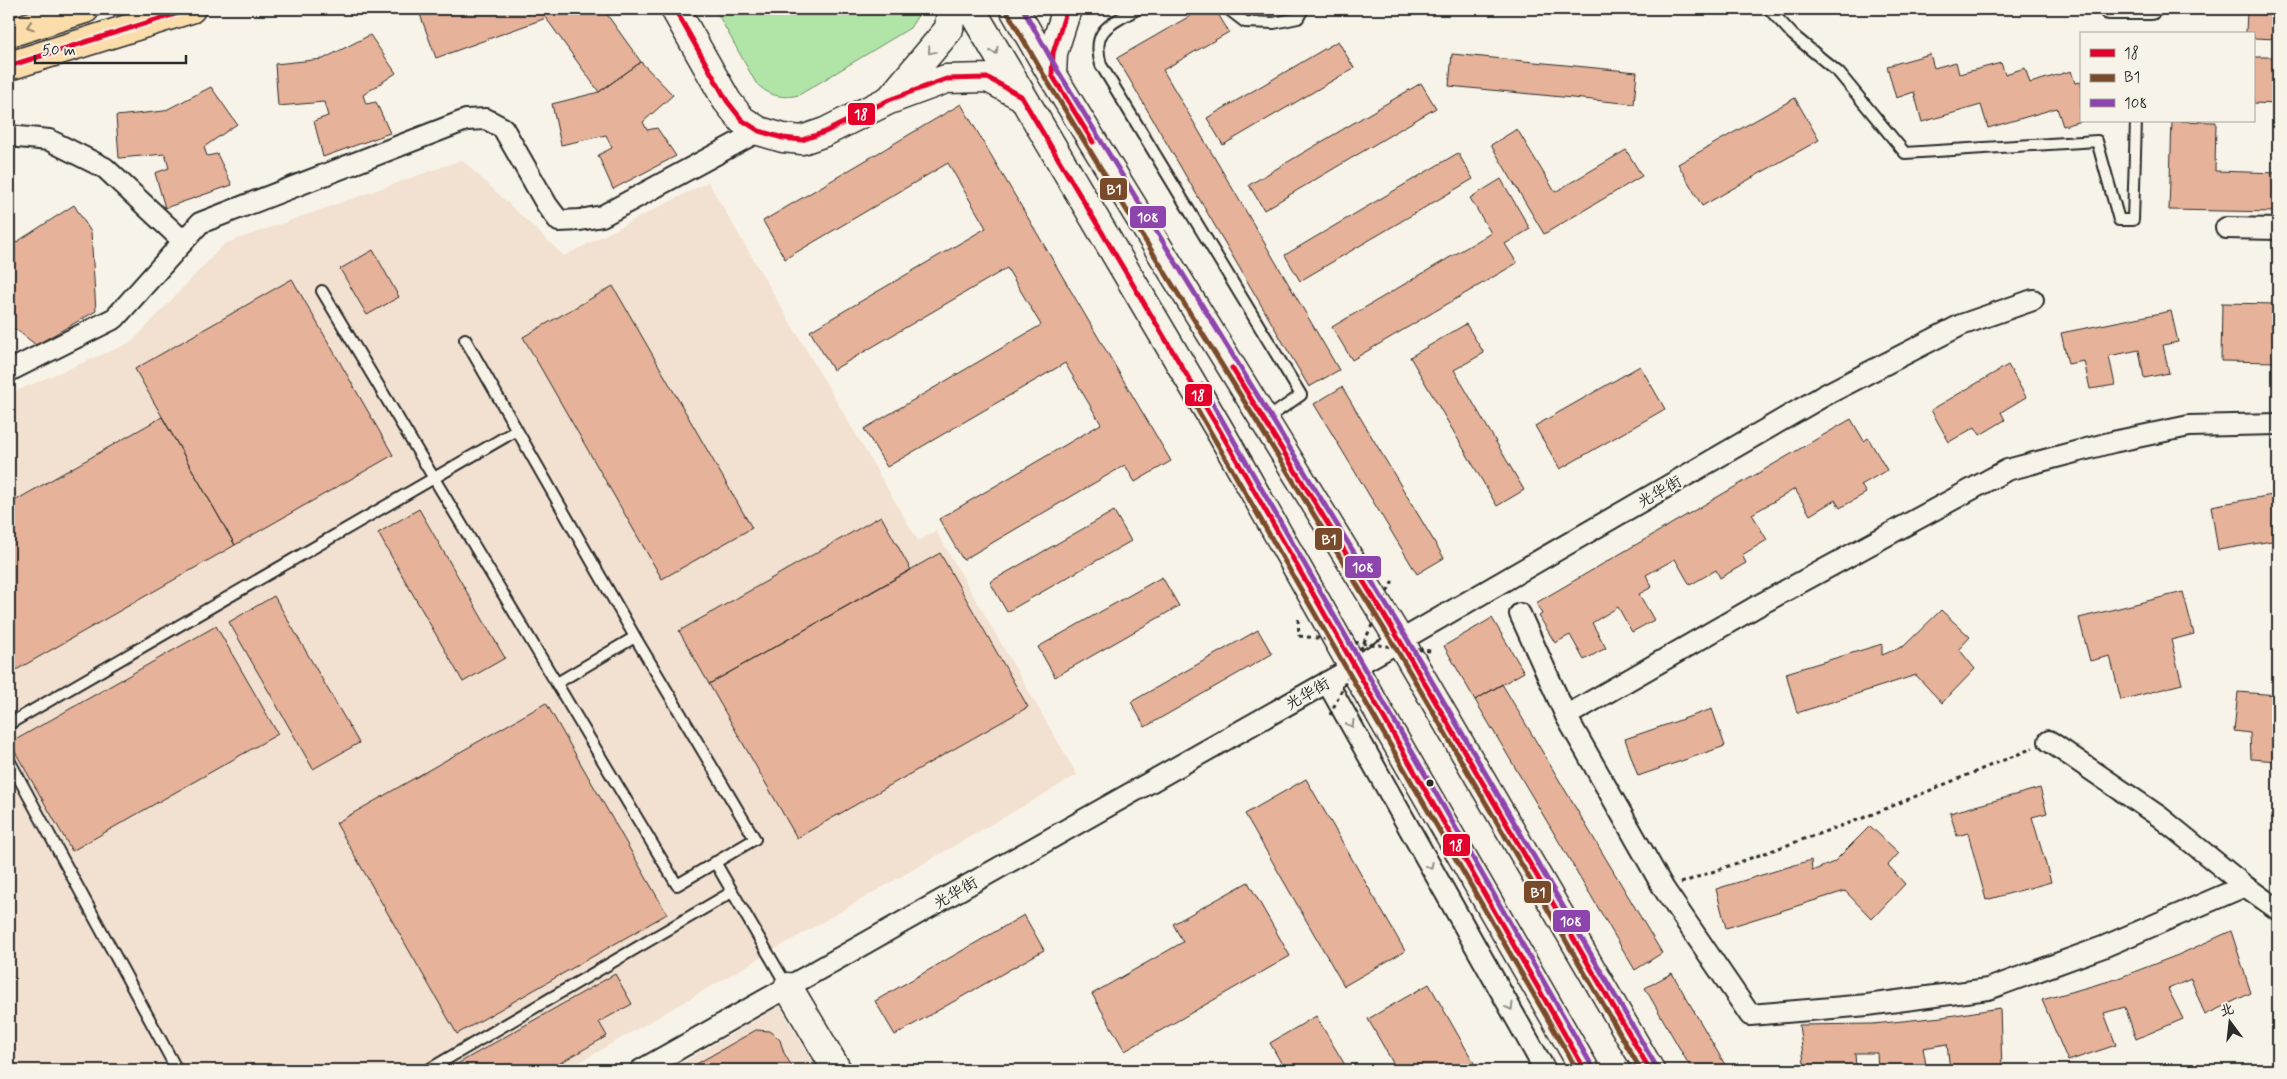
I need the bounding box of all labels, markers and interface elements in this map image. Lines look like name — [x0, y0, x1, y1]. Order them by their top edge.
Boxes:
one-way arrow — [27, 21, 35, 31]
scale bar — [35, 32, 186, 64]
legend — [2080, 32, 2254, 122]
text: 50 m — [42, 41, 76, 61]
text: 18 — [2124, 44, 2139, 64]
one-way arrow — [929, 45, 937, 54]
one-way arrow — [989, 46, 999, 55]
text: B1 — [2124, 68, 2140, 88]
text: 108 — [2124, 94, 2147, 114]
line badge: 18 — [847, 102, 876, 126]
text: 18 — [854, 106, 868, 124]
line badge: B1 — [1099, 177, 1128, 201]
text: B1 — [1106, 181, 1122, 199]
line badge: 108 — [1129, 205, 1167, 229]
text: 108 — [1137, 209, 1159, 227]
line badge: 18 — [1184, 383, 1213, 407]
text: 18 — [1191, 387, 1205, 405]
street label: 光华街 — [1634, 471, 1686, 513]
line badge: B1 — [1314, 527, 1343, 551]
text: B1 — [1321, 531, 1337, 549]
line badge: 108 — [1344, 555, 1382, 579]
text: 108 — [1352, 559, 1374, 577]
street label: 光华街 — [1282, 673, 1334, 715]
one-way arrow — [1344, 719, 1354, 728]
unlabelled marker — [1425, 778, 1435, 788]
line badge: 18 — [1442, 833, 1471, 857]
text: 18 — [1449, 837, 1463, 855]
one-way arrow — [1424, 860, 1434, 869]
street label: 光华街 — [930, 872, 982, 914]
line badge: B1 — [1523, 880, 1552, 904]
text: B1 — [1530, 884, 1546, 902]
line badge: 108 — [1552, 909, 1591, 933]
text: 108 — [1560, 913, 1582, 931]
north arrow — [2204, 996, 2254, 1046]
text: 北 — [2218, 1000, 2236, 1021]
one-way arrow — [1504, 1002, 1514, 1011]

